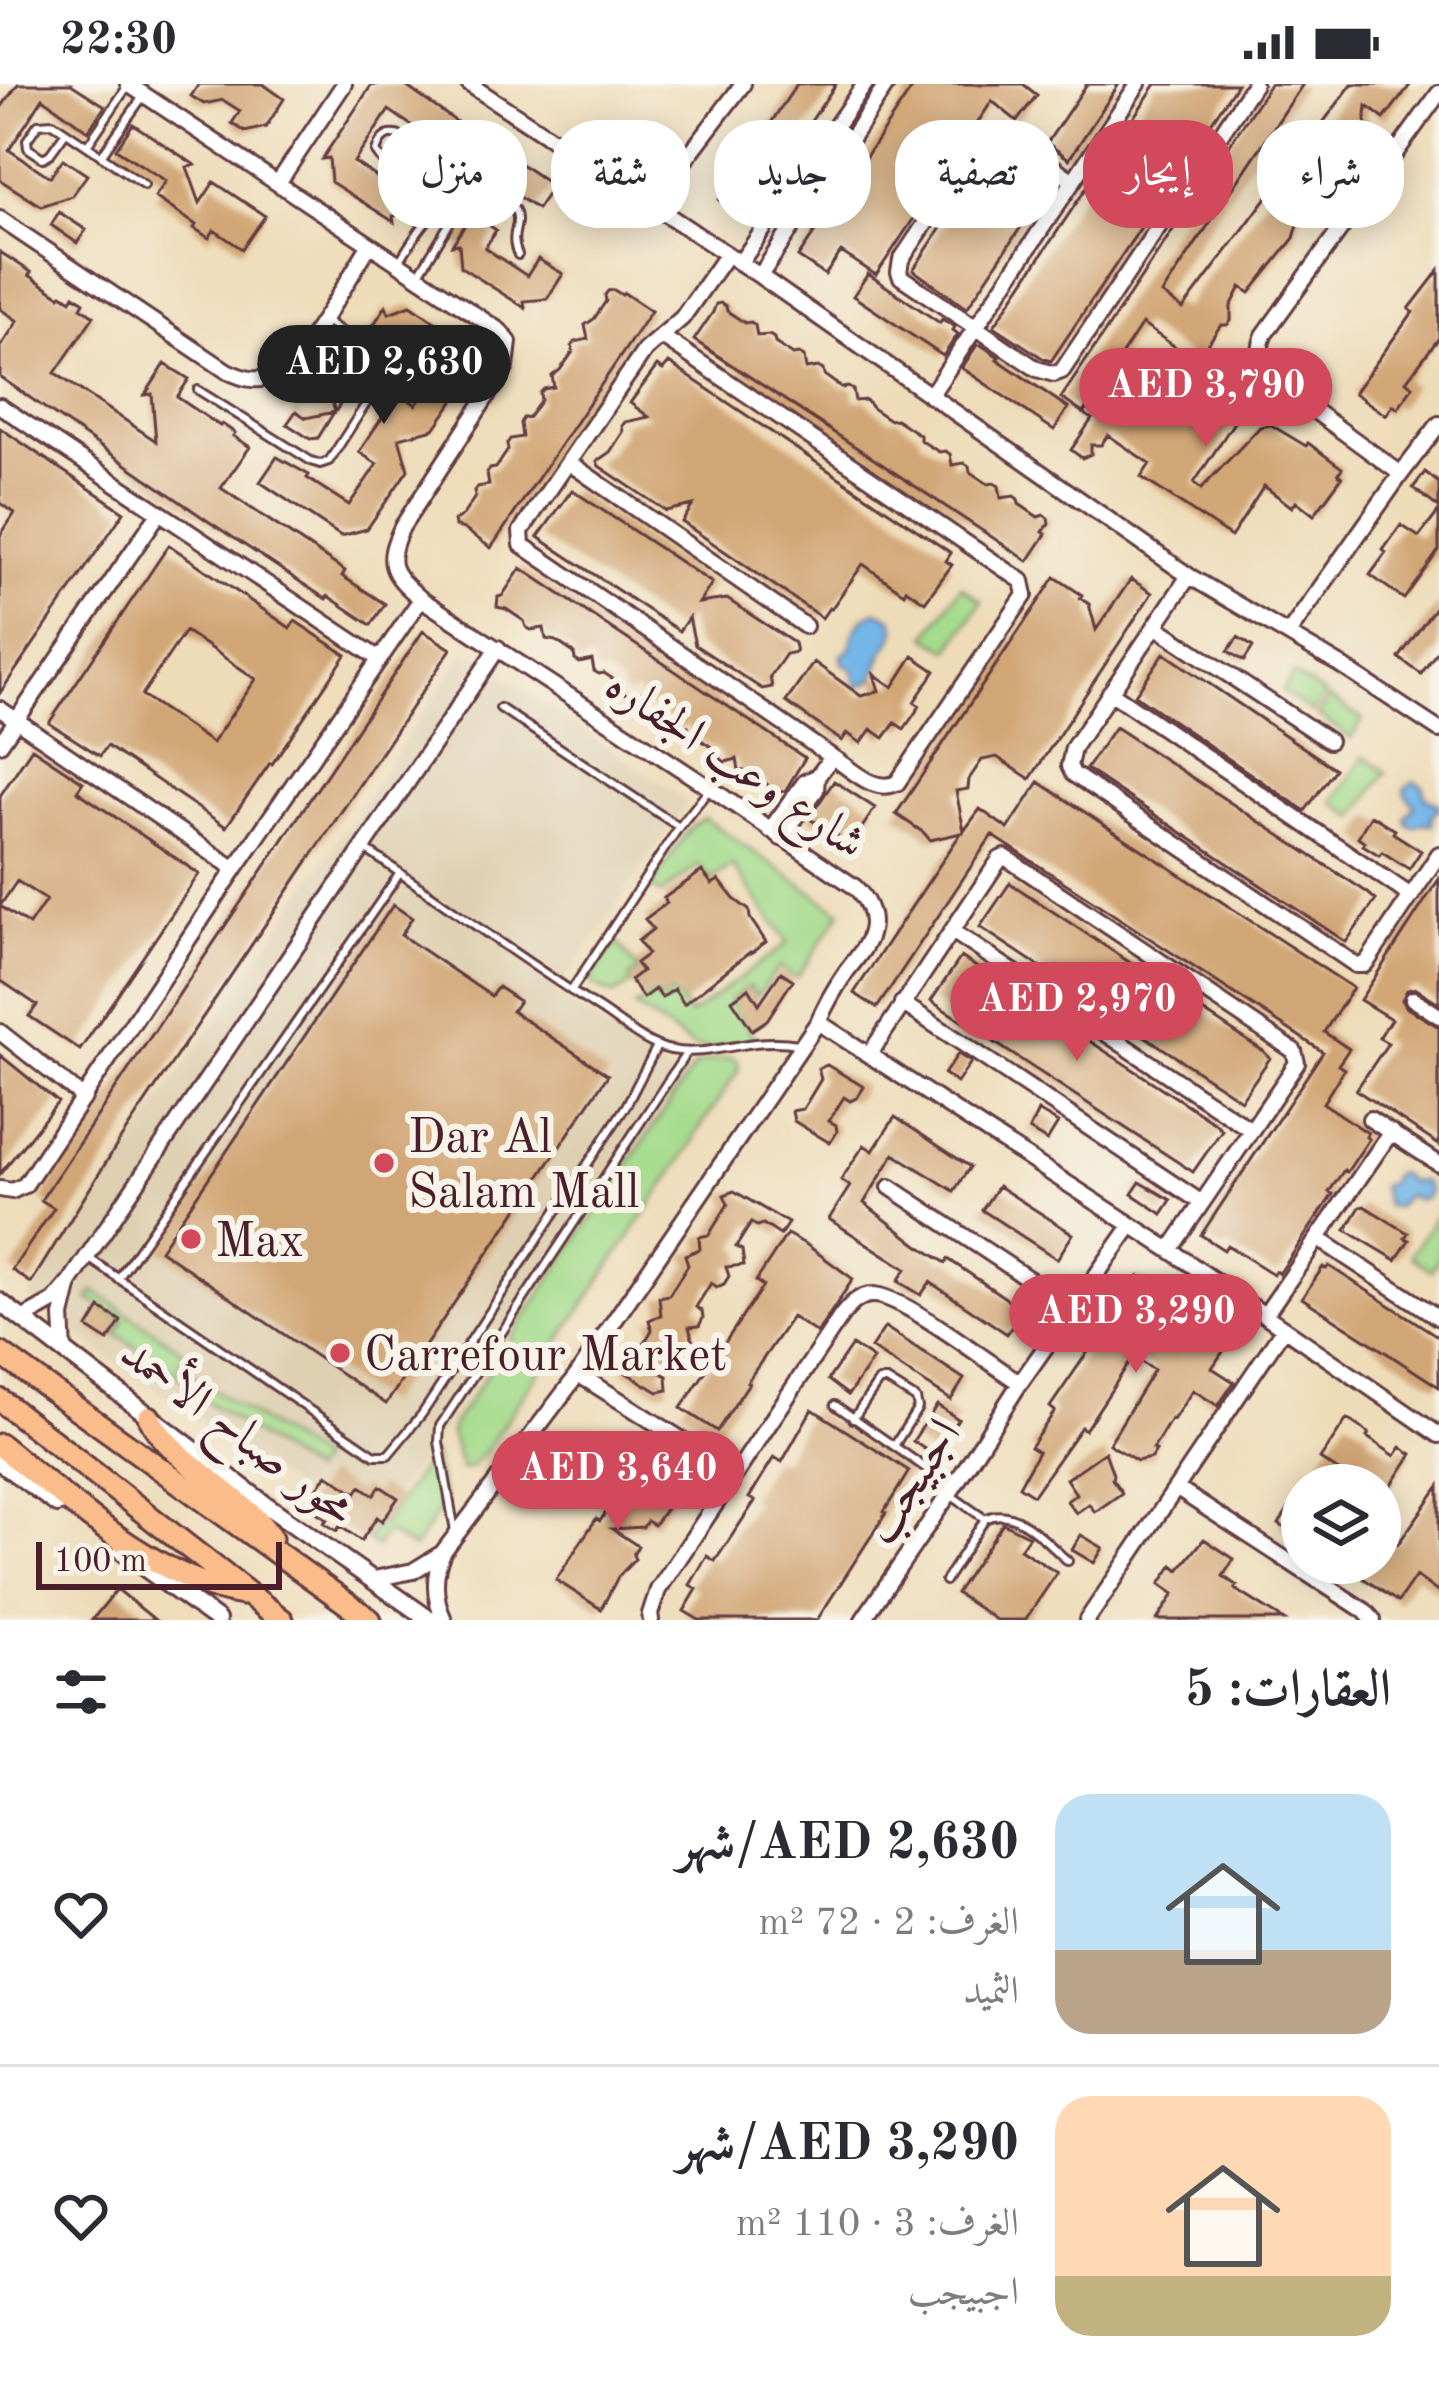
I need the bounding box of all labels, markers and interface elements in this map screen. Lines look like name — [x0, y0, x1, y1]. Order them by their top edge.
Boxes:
text: 22:30 — [60, 19, 177, 64]
chip: منزل — [378, 120, 527, 228]
chip: شقة — [551, 120, 690, 228]
chip: جديد — [714, 120, 871, 228]
chip: تصفية — [895, 120, 1059, 228]
chip: إيجار — [1083, 120, 1233, 228]
chip: شراء — [1257, 120, 1404, 228]
pin: AED 2,630 — [247, 325, 521, 427]
text: AED 2,630 — [284, 344, 484, 383]
pin: AED 3,790 — [1069, 348, 1343, 450]
text: AED 3,790 — [1106, 367, 1306, 406]
street label: شارع وعب الجفاره — [590, 661, 873, 879]
pin: AED 2,970 — [940, 962, 1214, 1064]
text: AED 2,970 — [977, 981, 1177, 1020]
place label: Dar Al Salam Mall — [408, 1115, 640, 1218]
marker: Dar Al Salam Mall — [371, 1150, 397, 1176]
place label: Max — [215, 1219, 304, 1267]
marker: Max — [178, 1226, 204, 1252]
pin: AED 3,290 — [999, 1274, 1273, 1376]
text: AED 3,290 — [1036, 1293, 1236, 1332]
street label: محور صباح الأحمد — [102, 1320, 369, 1547]
place label: Carrefour Market — [364, 1333, 727, 1381]
marker: Carrefour Market — [327, 1340, 353, 1366]
street label: اجبيجب — [856, 1412, 973, 1554]
pin: AED 3,640 — [481, 1431, 755, 1533]
text: AED 3,640 — [518, 1450, 718, 1489]
map controls — [1281, 1464, 1401, 1584]
button: layers — [1281, 1464, 1401, 1584]
scale bar — [36, 1536, 282, 1589]
text: 100 m — [54, 1546, 147, 1579]
icon: filters — [48, 1659, 114, 1725]
text: العقارات: 5 — [1185, 1666, 1391, 1717]
text: AED 2,630/شهر — [677, 1819, 1019, 1870]
icon: home — [1151, 1842, 1295, 1986]
icon: heart — [48, 1881, 114, 1947]
text: الغرف: 2 · 72 m² — [759, 1904, 1019, 1943]
text: الثميد — [963, 1973, 1019, 2012]
text: AED 3,290/شهر — [677, 2120, 1019, 2171]
icon: home — [1151, 2144, 1295, 2288]
icon: heart — [48, 2183, 114, 2249]
text: الغرف: 3 · 110 m² — [736, 2205, 1019, 2244]
text: اجبيجب — [908, 2274, 1019, 2313]

